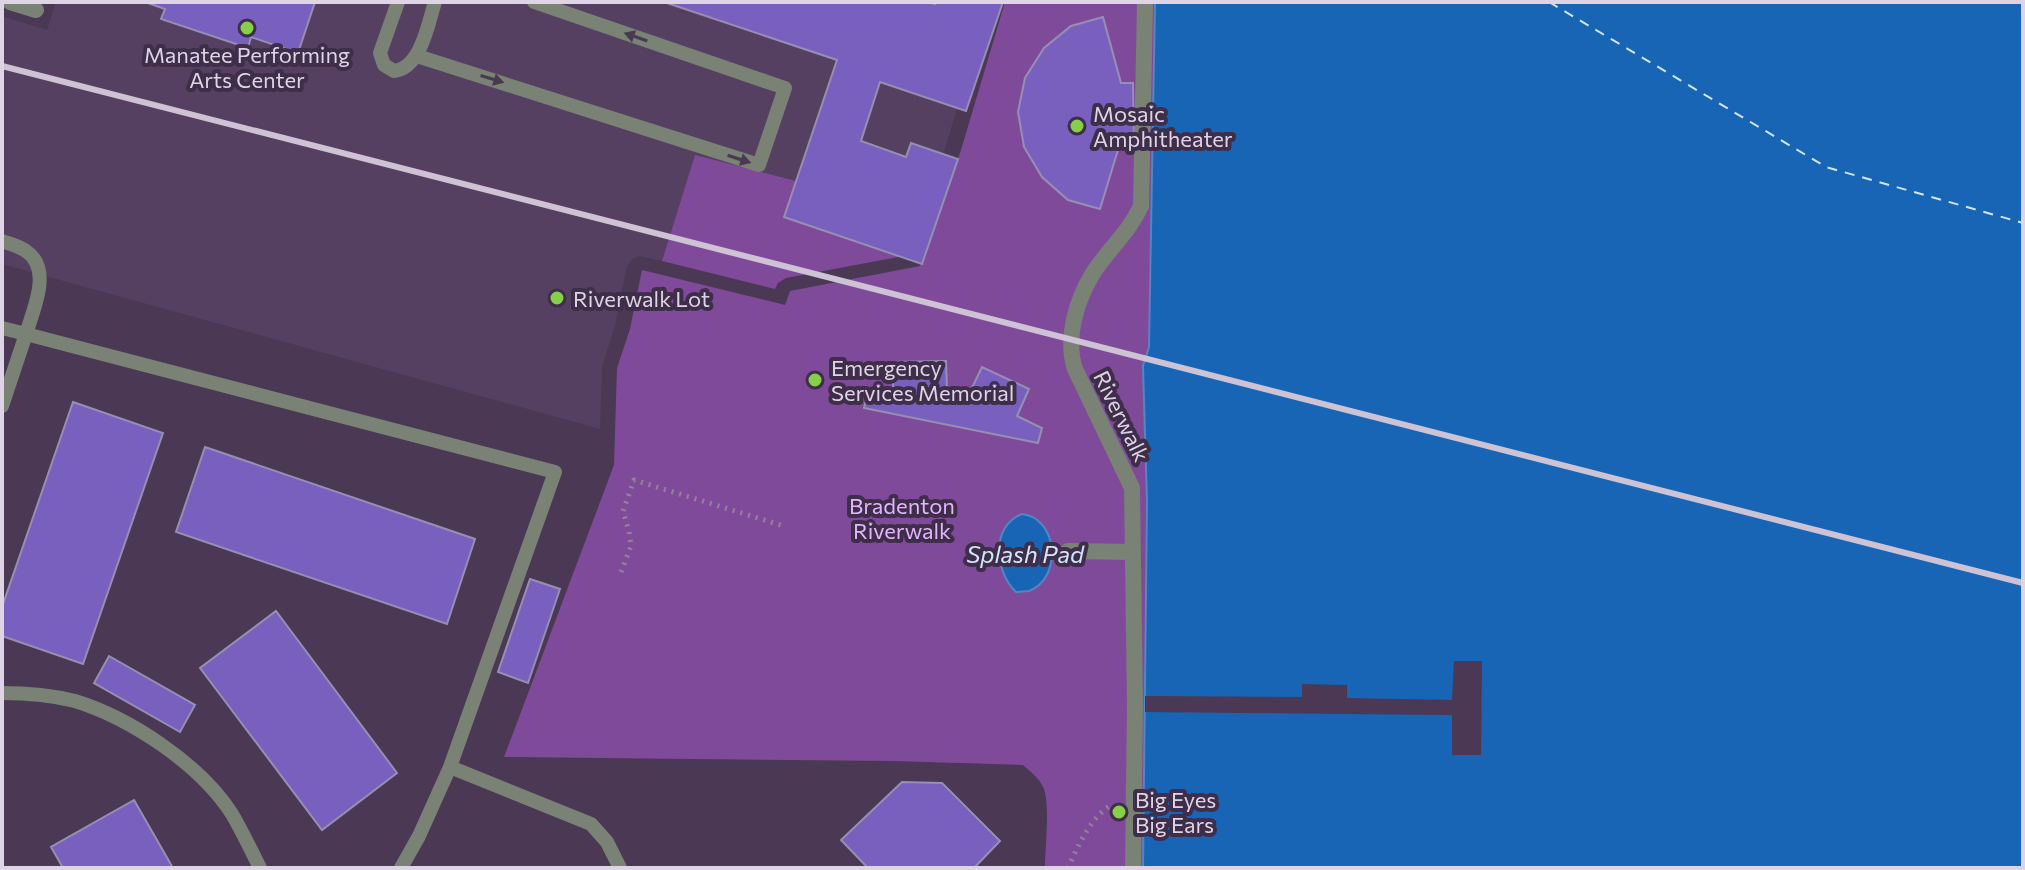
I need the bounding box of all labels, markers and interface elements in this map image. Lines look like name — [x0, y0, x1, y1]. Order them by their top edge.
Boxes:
marker: Manatee Performing Arts Center — [238, 19, 256, 37]
one-way arrow — [624, 31, 648, 43]
place label: Manatee Performing Arts Center — [144, 41, 350, 93]
one-way arrow — [480, 73, 504, 86]
place label: Mosaic Amphitheater — [1093, 100, 1233, 152]
marker: Mosaic Amphitheater — [1068, 117, 1086, 135]
one-way arrow — [727, 153, 751, 166]
place label: Riverwalk Lot — [573, 285, 710, 312]
marker: Riverwalk Lot — [548, 289, 566, 307]
place label: Emergency Services Memorial — [831, 354, 1014, 406]
street label: Riverwalk — [1088, 366, 1156, 466]
marker: Emergency Services Memorial — [806, 371, 824, 389]
park label: Bradenton Riverwalk — [849, 492, 955, 544]
water label: Splash Pad — [966, 539, 1085, 568]
place label: Big Eyes Big Ears — [1135, 786, 1216, 838]
marker: Big Eyes Big Ears — [1110, 803, 1128, 821]

